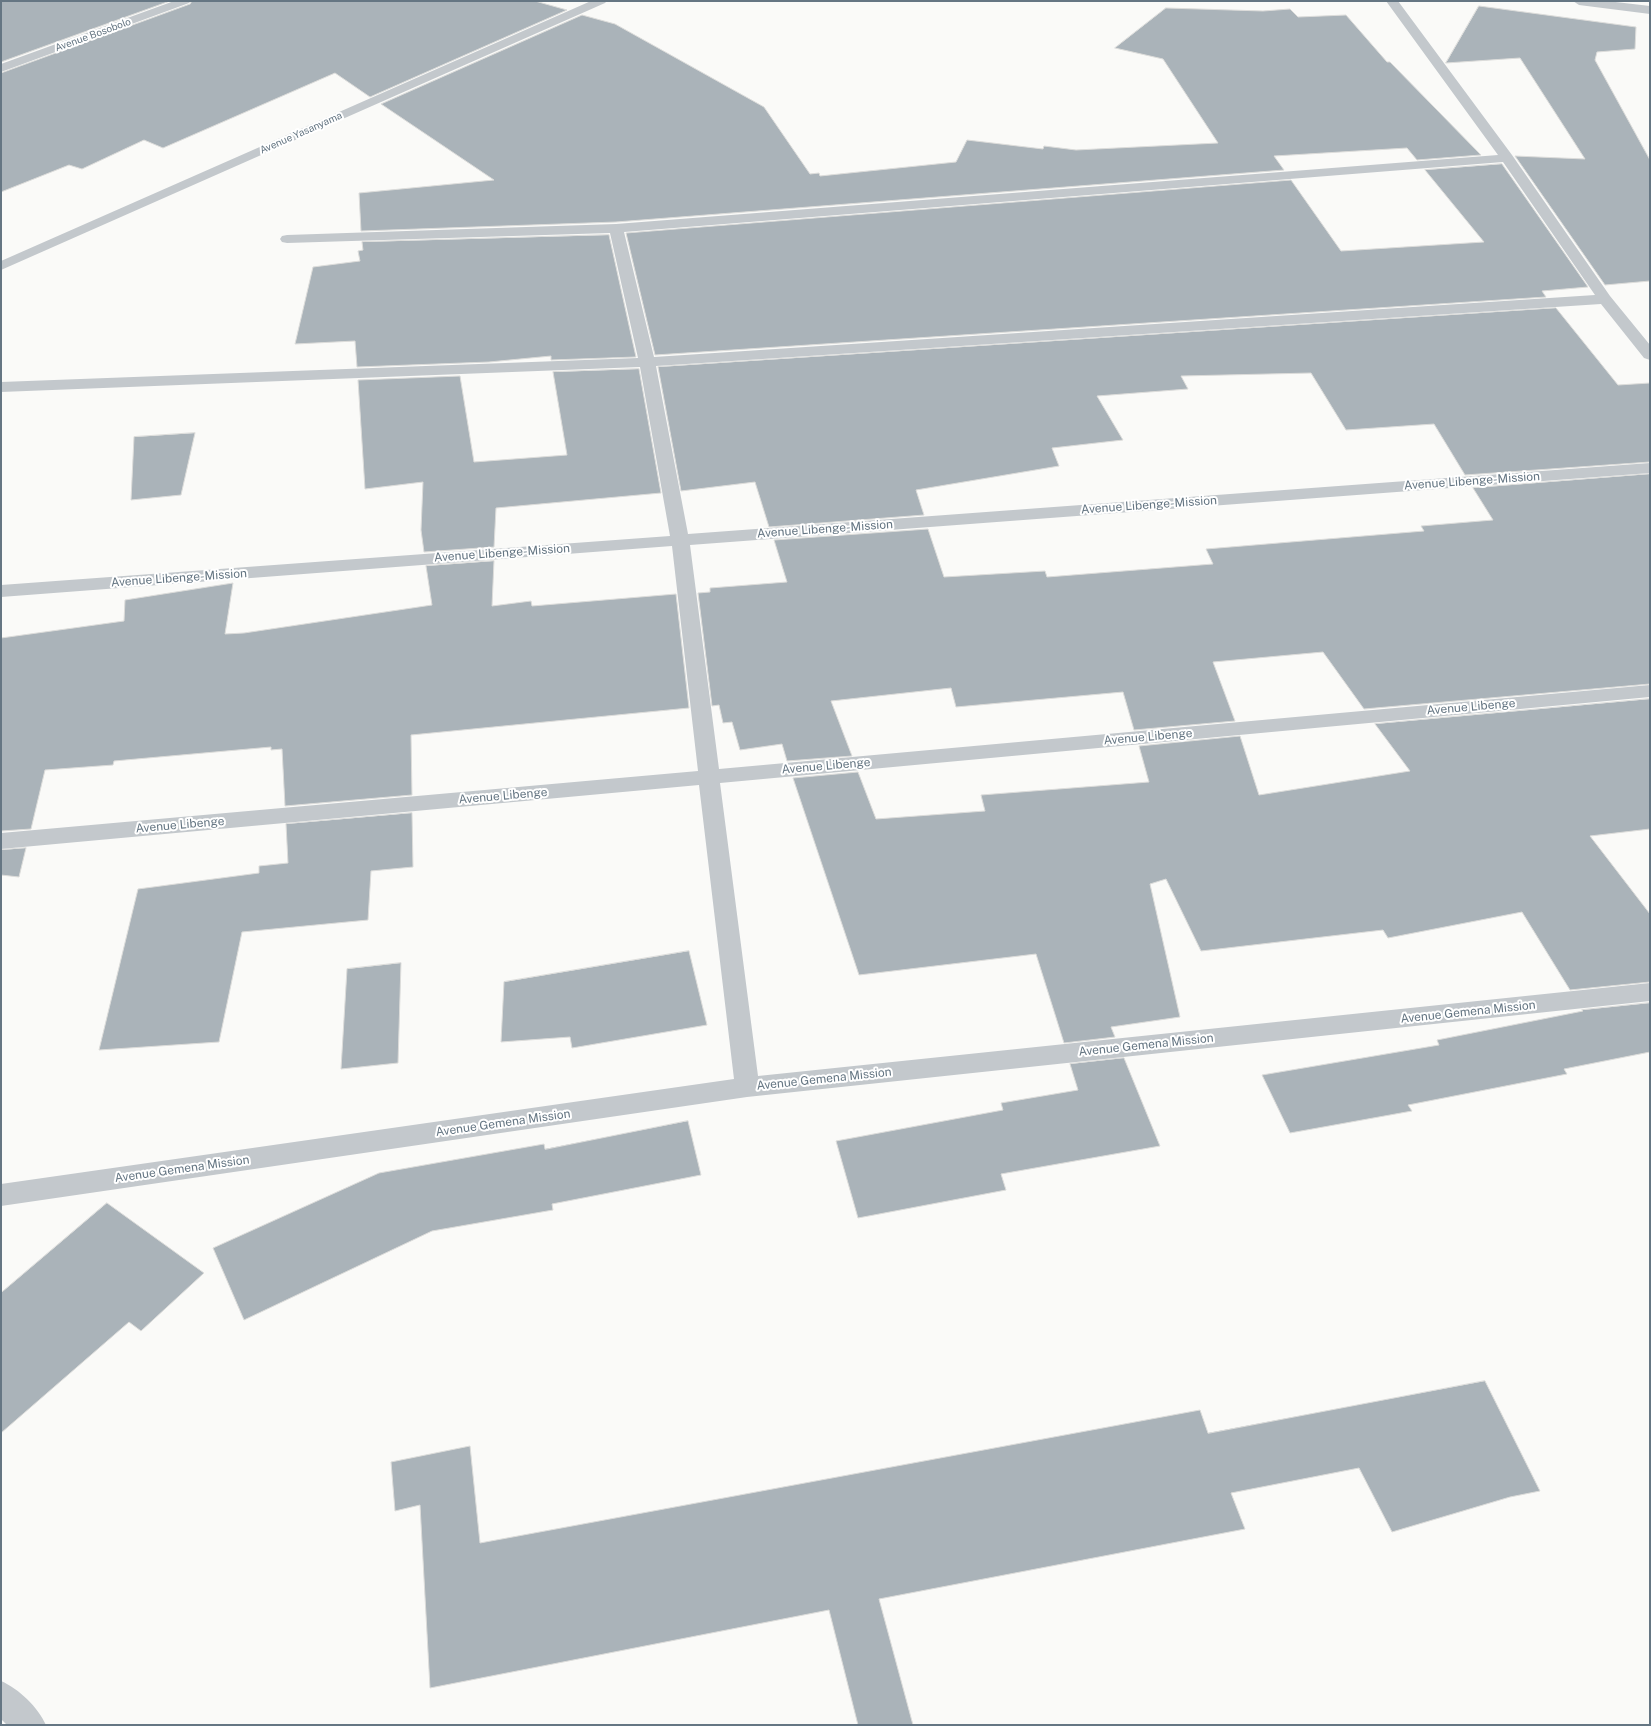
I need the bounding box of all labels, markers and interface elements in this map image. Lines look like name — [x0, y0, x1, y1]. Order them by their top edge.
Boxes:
street label: Avenue Bosobolo — [53, 16, 133, 54]
street label: Avenue Yasanyama — [258, 109, 344, 157]
street label: Avenue Libenge-Mission — [1404, 469, 1540, 493]
street label: Avenue Libenge-Mission — [1081, 493, 1217, 517]
street label: Avenue Libenge-Mission — [757, 517, 893, 541]
street label: Avenue Libenge-Mission — [434, 541, 570, 565]
street label: Avenue Libenge-Mission — [111, 566, 247, 590]
street label: Avenue Libenge — [1426, 696, 1516, 718]
street label: Avenue Libenge — [1103, 726, 1193, 748]
street label: Avenue Libenge — [781, 755, 871, 777]
street label: Avenue Libenge — [458, 785, 548, 807]
street label: Avenue Libenge — [135, 814, 225, 836]
street label: Avenue Gemena Mission — [1400, 998, 1536, 1026]
street label: Avenue Gemena Mission — [1078, 1031, 1214, 1059]
street label: Avenue Gemena Mission — [756, 1065, 892, 1093]
street label: Avenue Gemena Mission — [435, 1106, 571, 1140]
street label: Avenue Gemena Mission — [114, 1152, 250, 1186]

